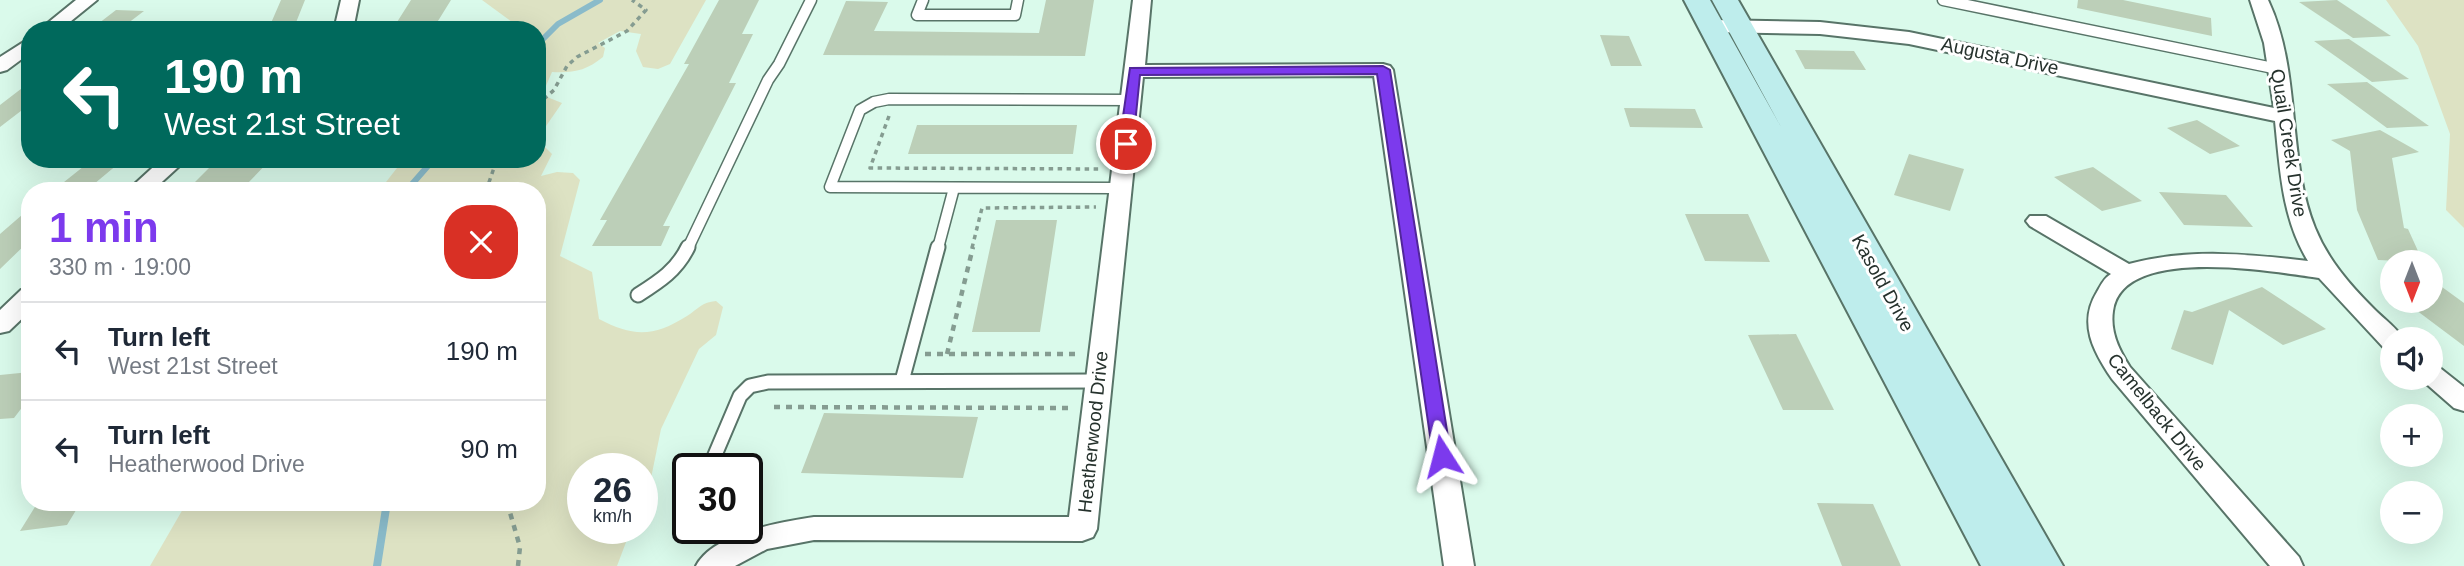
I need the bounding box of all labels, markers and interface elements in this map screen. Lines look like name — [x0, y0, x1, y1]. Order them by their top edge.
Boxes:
street label: Augusta Drive — [1939, 33, 2061, 79]
icon: left — [49, 49, 140, 140]
text: 190 m — [164, 49, 303, 103]
street label: Quail Creek Drive — [2267, 67, 2311, 219]
text: West 21st Street — [164, 106, 400, 142]
pin — [1096, 114, 1156, 174]
icon: arrive — [1107, 125, 1145, 163]
text: 1 min — [49, 204, 159, 251]
button: close — [444, 205, 518, 279]
street label: Kasold Drive — [1848, 231, 1918, 335]
north arrow — [2380, 250, 2443, 313]
map controls — [2380, 250, 2443, 544]
text: 330 m · 19:00 — [49, 254, 191, 280]
text: Turn left — [108, 322, 210, 352]
button: sound — [2380, 327, 2443, 390]
icon: left — [49, 332, 87, 370]
text: 190 m — [446, 336, 518, 366]
street label: Camelback Drive — [2103, 349, 2211, 475]
street label: Heatherwood Drive — [1074, 350, 1112, 514]
text: West 21st Street — [108, 353, 278, 379]
button: + — [2380, 404, 2443, 467]
position arrow — [1405, 419, 1479, 493]
text: Turn left — [108, 420, 210, 450]
icon: left — [49, 430, 87, 468]
text: 90 m — [460, 434, 518, 464]
text: Heatherwood Drive — [108, 451, 305, 477]
speed limit sign: 30 — [672, 453, 763, 544]
text: 26 — [593, 470, 632, 509]
button: − — [2380, 481, 2443, 544]
text: km/h — [593, 506, 632, 526]

